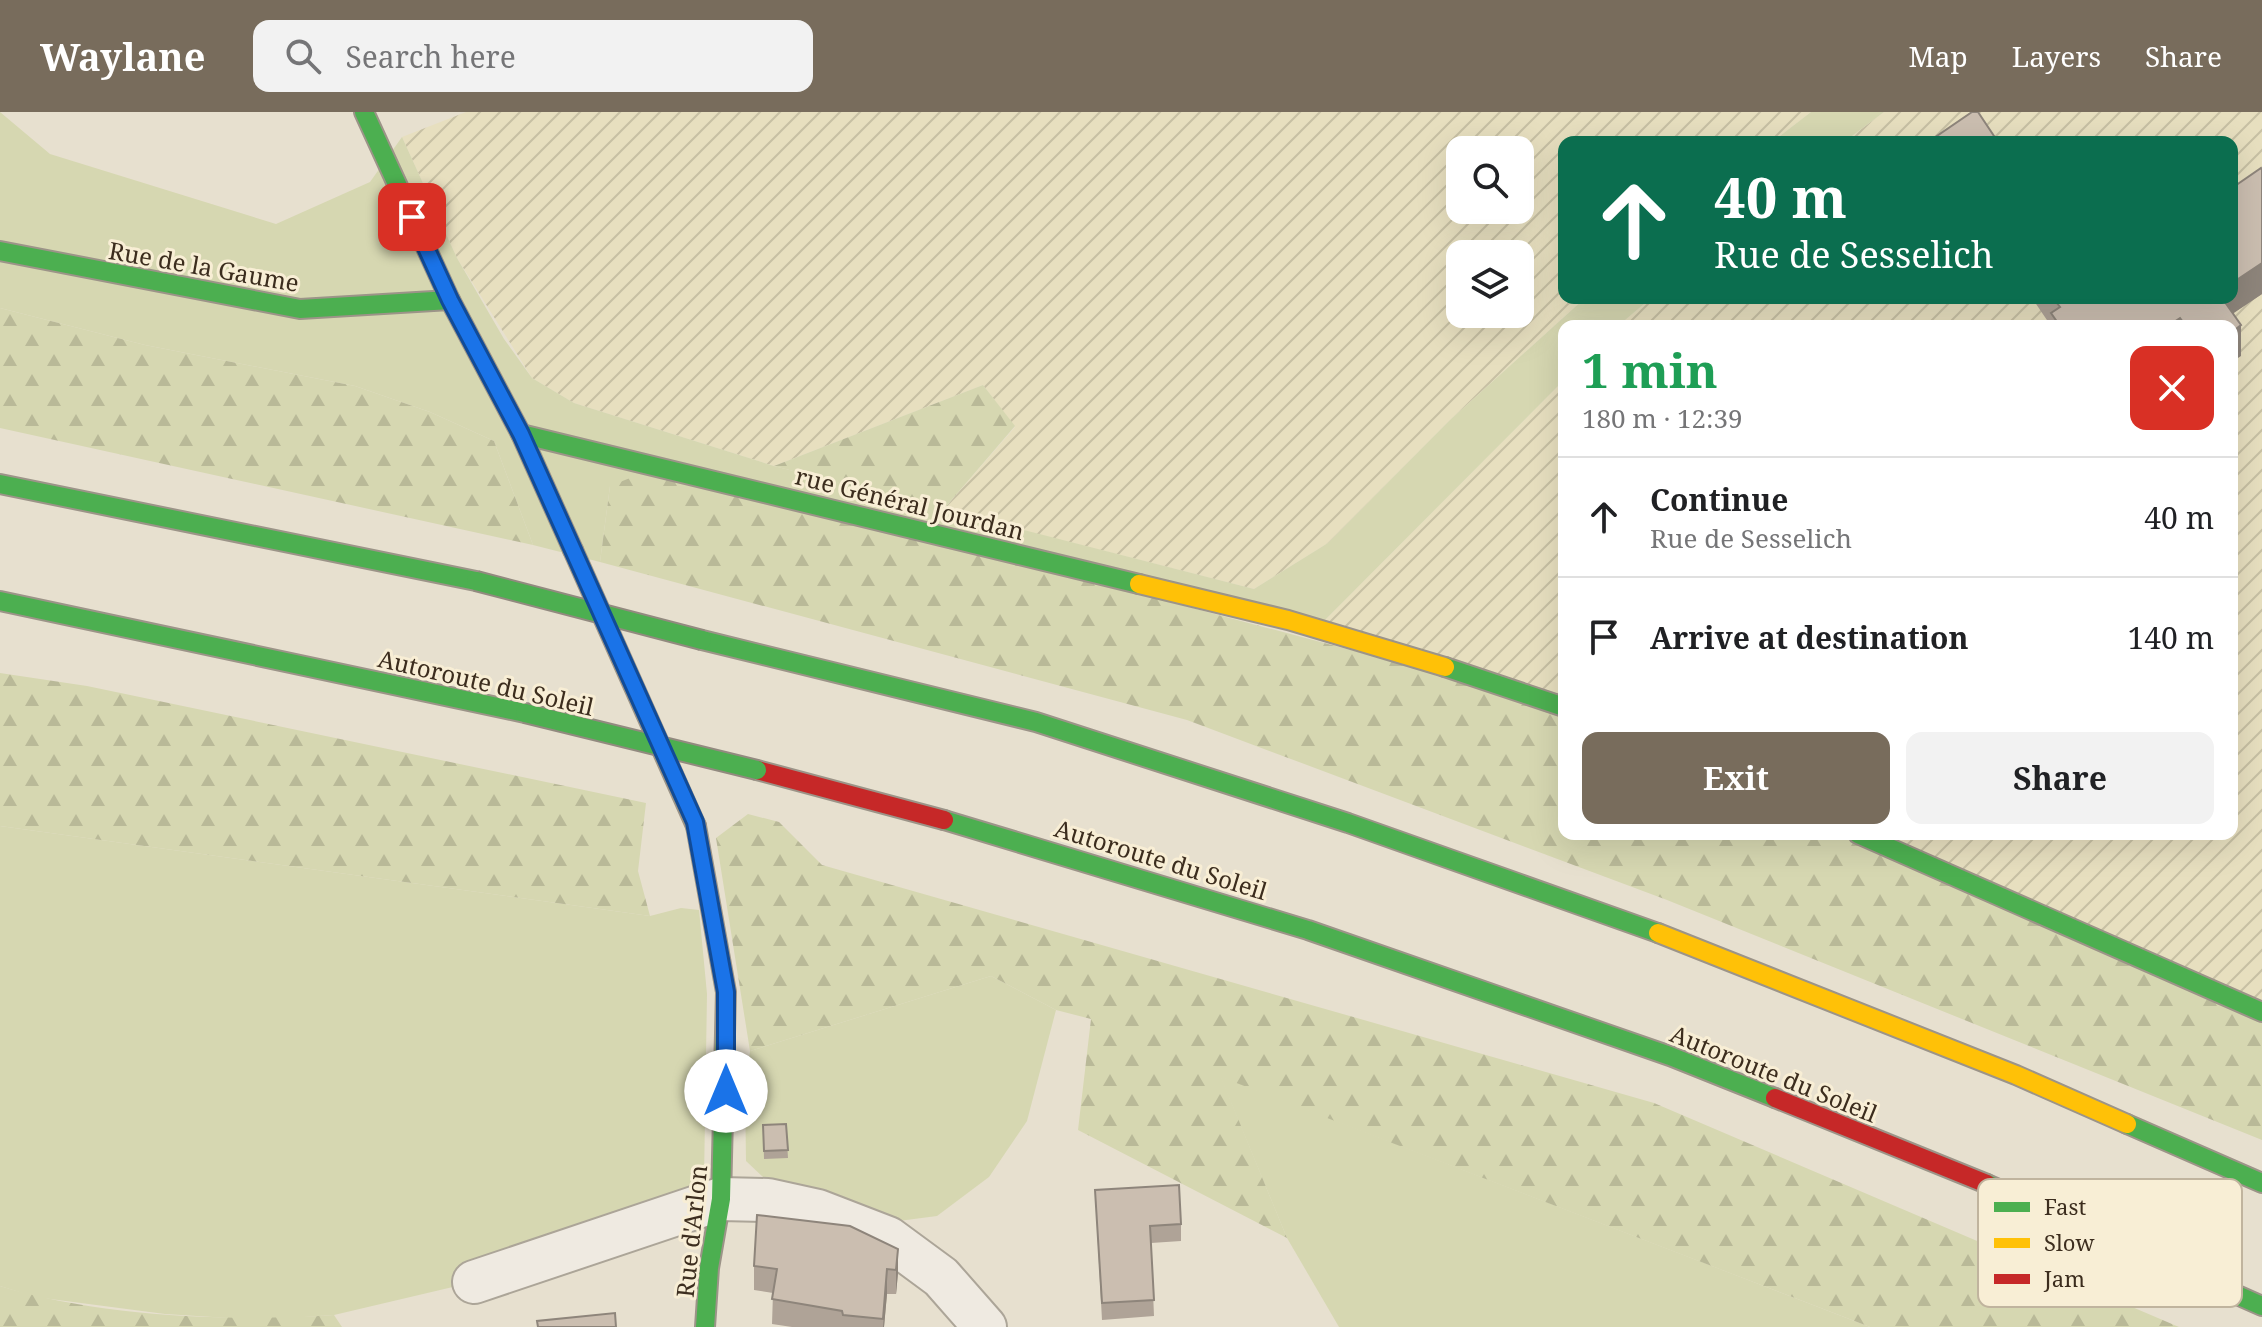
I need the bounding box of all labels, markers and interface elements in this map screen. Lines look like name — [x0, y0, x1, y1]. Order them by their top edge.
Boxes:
search box — [253, 20, 813, 92]
text: Waylane — [40, 30, 205, 82]
icon: search — [281, 34, 325, 78]
text: Search here — [345, 36, 516, 77]
text: Map — [1909, 37, 1968, 75]
text: Layers — [2012, 37, 2101, 75]
text: Share — [2145, 37, 2222, 75]
map controls — [1446, 136, 1534, 328]
button: search — [1446, 136, 1534, 224]
text: 40 m — [1714, 158, 1847, 234]
icon: ahead — [1582, 168, 1686, 272]
pin — [378, 183, 446, 251]
icon: arrive — [390, 195, 434, 239]
text: Rue de Sesselich — [1714, 230, 1994, 279]
street label: Rue de la Gaume — [106, 233, 302, 299]
button: layers — [1446, 240, 1534, 328]
text: 1 min — [1582, 337, 1718, 402]
button: close — [2130, 346, 2214, 430]
text: 180 m · 12:39 — [1582, 400, 1743, 436]
street label: rue Général Jourdan — [792, 459, 1028, 547]
text: Continue — [1650, 479, 1788, 520]
icon: ahead — [1582, 495, 1626, 539]
text: 40 m — [2144, 497, 2214, 538]
text: Rue de Sesselich — [1650, 520, 1852, 556]
icon: arrive — [1582, 615, 1626, 659]
text: Arrive at destination — [1650, 617, 1969, 658]
text: 140 m — [2128, 617, 2214, 658]
street label: Autoroute du Soleil — [375, 641, 598, 723]
button: Exit — [1582, 732, 1890, 824]
button: Share — [1906, 732, 2214, 824]
street label: Autoroute du Soleil — [1051, 811, 1272, 907]
street label: Autoroute du Soleil — [1666, 1016, 1883, 1130]
position arrow — [684, 1049, 768, 1133]
street label: Rue d'Arlon — [668, 1163, 714, 1299]
legend — [1978, 1179, 2242, 1307]
text: Fast — [2044, 1191, 2086, 1221]
text: Slow — [2044, 1227, 2094, 1257]
text: Jam — [2043, 1263, 2085, 1293]

